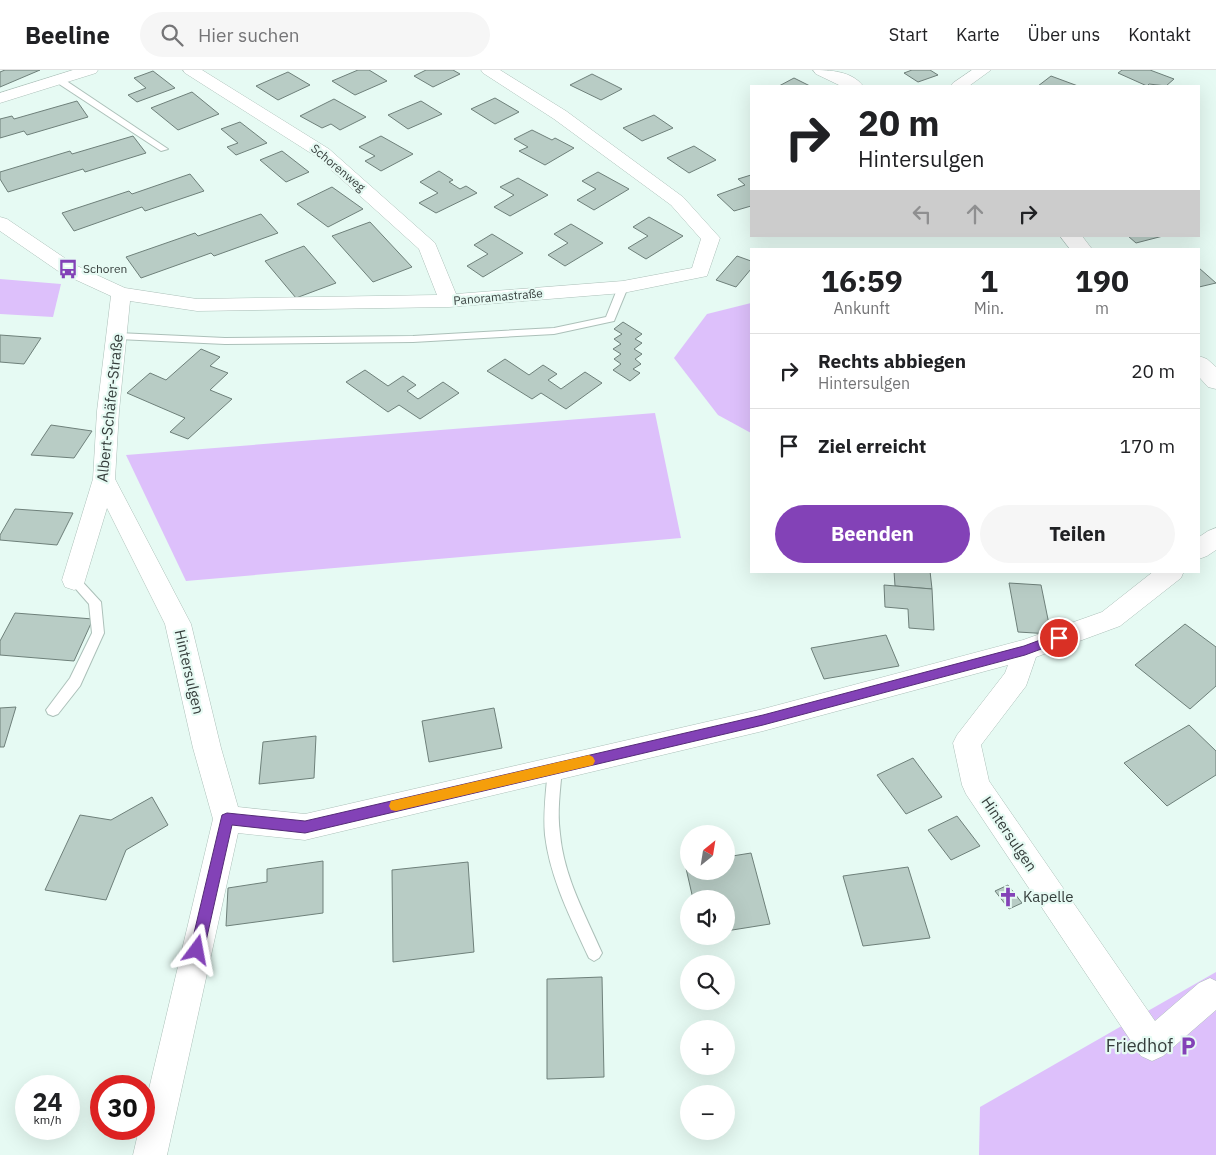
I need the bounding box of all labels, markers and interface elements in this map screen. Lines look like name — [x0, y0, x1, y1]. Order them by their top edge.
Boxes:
search box — [140, 12, 490, 57]
text: Beeline — [25, 19, 110, 51]
icon: search — [158, 21, 186, 49]
text: Hier suchen — [198, 23, 300, 47]
text: Start — [889, 23, 928, 46]
text: Karte — [956, 23, 1000, 46]
text: Über uns — [1028, 23, 1100, 46]
text: Kontakt — [1128, 23, 1191, 46]
text: 20 m — [858, 100, 940, 146]
icon: right — [775, 105, 840, 170]
street label: Schorenweg — [308, 141, 369, 195]
text: Hintersulgen — [858, 144, 985, 173]
icon: left — [908, 200, 936, 228]
icon: ahead — [961, 200, 989, 228]
icon: right — [1014, 200, 1042, 228]
bus stop icon: Schoren — [57, 258, 79, 280]
place label: Schoren — [83, 261, 127, 276]
text: 16:59 — [821, 261, 903, 300]
text: 1 — [980, 261, 998, 300]
text: 190 — [1075, 261, 1129, 300]
street label: Panoramastraße — [453, 285, 544, 308]
text: Ankunft — [834, 298, 890, 318]
text: Min. — [974, 298, 1004, 318]
text: m — [1095, 298, 1109, 318]
street label: Albert-Schäfer-Straße — [92, 333, 127, 483]
text: Rechts abbiegen — [818, 349, 966, 373]
icon: right — [775, 357, 803, 385]
text: 20 m — [1131, 359, 1175, 383]
text: Hintersulgen — [818, 373, 910, 393]
icon: arrive — [775, 432, 803, 460]
text: Ziel erreicht — [818, 434, 926, 458]
text: 170 m — [1120, 434, 1175, 458]
button: Beenden — [775, 505, 970, 563]
button: Teilen — [980, 505, 1175, 563]
pin — [1038, 617, 1080, 659]
icon: arrive — [1045, 624, 1073, 652]
street label: Hintersulgen — [171, 628, 208, 716]
street label: Hintersulgen — [977, 793, 1041, 875]
north arrow — [680, 825, 735, 880]
map controls — [680, 825, 735, 1140]
church icon: Kapelle — [997, 886, 1019, 908]
place label: Kapelle — [1023, 887, 1074, 906]
button: sound — [680, 890, 735, 945]
position arrow — [170, 923, 222, 975]
button: search — [680, 955, 735, 1010]
button: + — [680, 1020, 735, 1075]
place label: Friedhof — [1106, 1034, 1173, 1057]
parking icon: Friedhof — [1177, 1035, 1199, 1057]
speed limit sign: 30 — [90, 1075, 155, 1140]
text: 24 — [32, 1085, 63, 1118]
button: − — [680, 1085, 735, 1140]
text: km/h — [33, 1112, 62, 1127]

